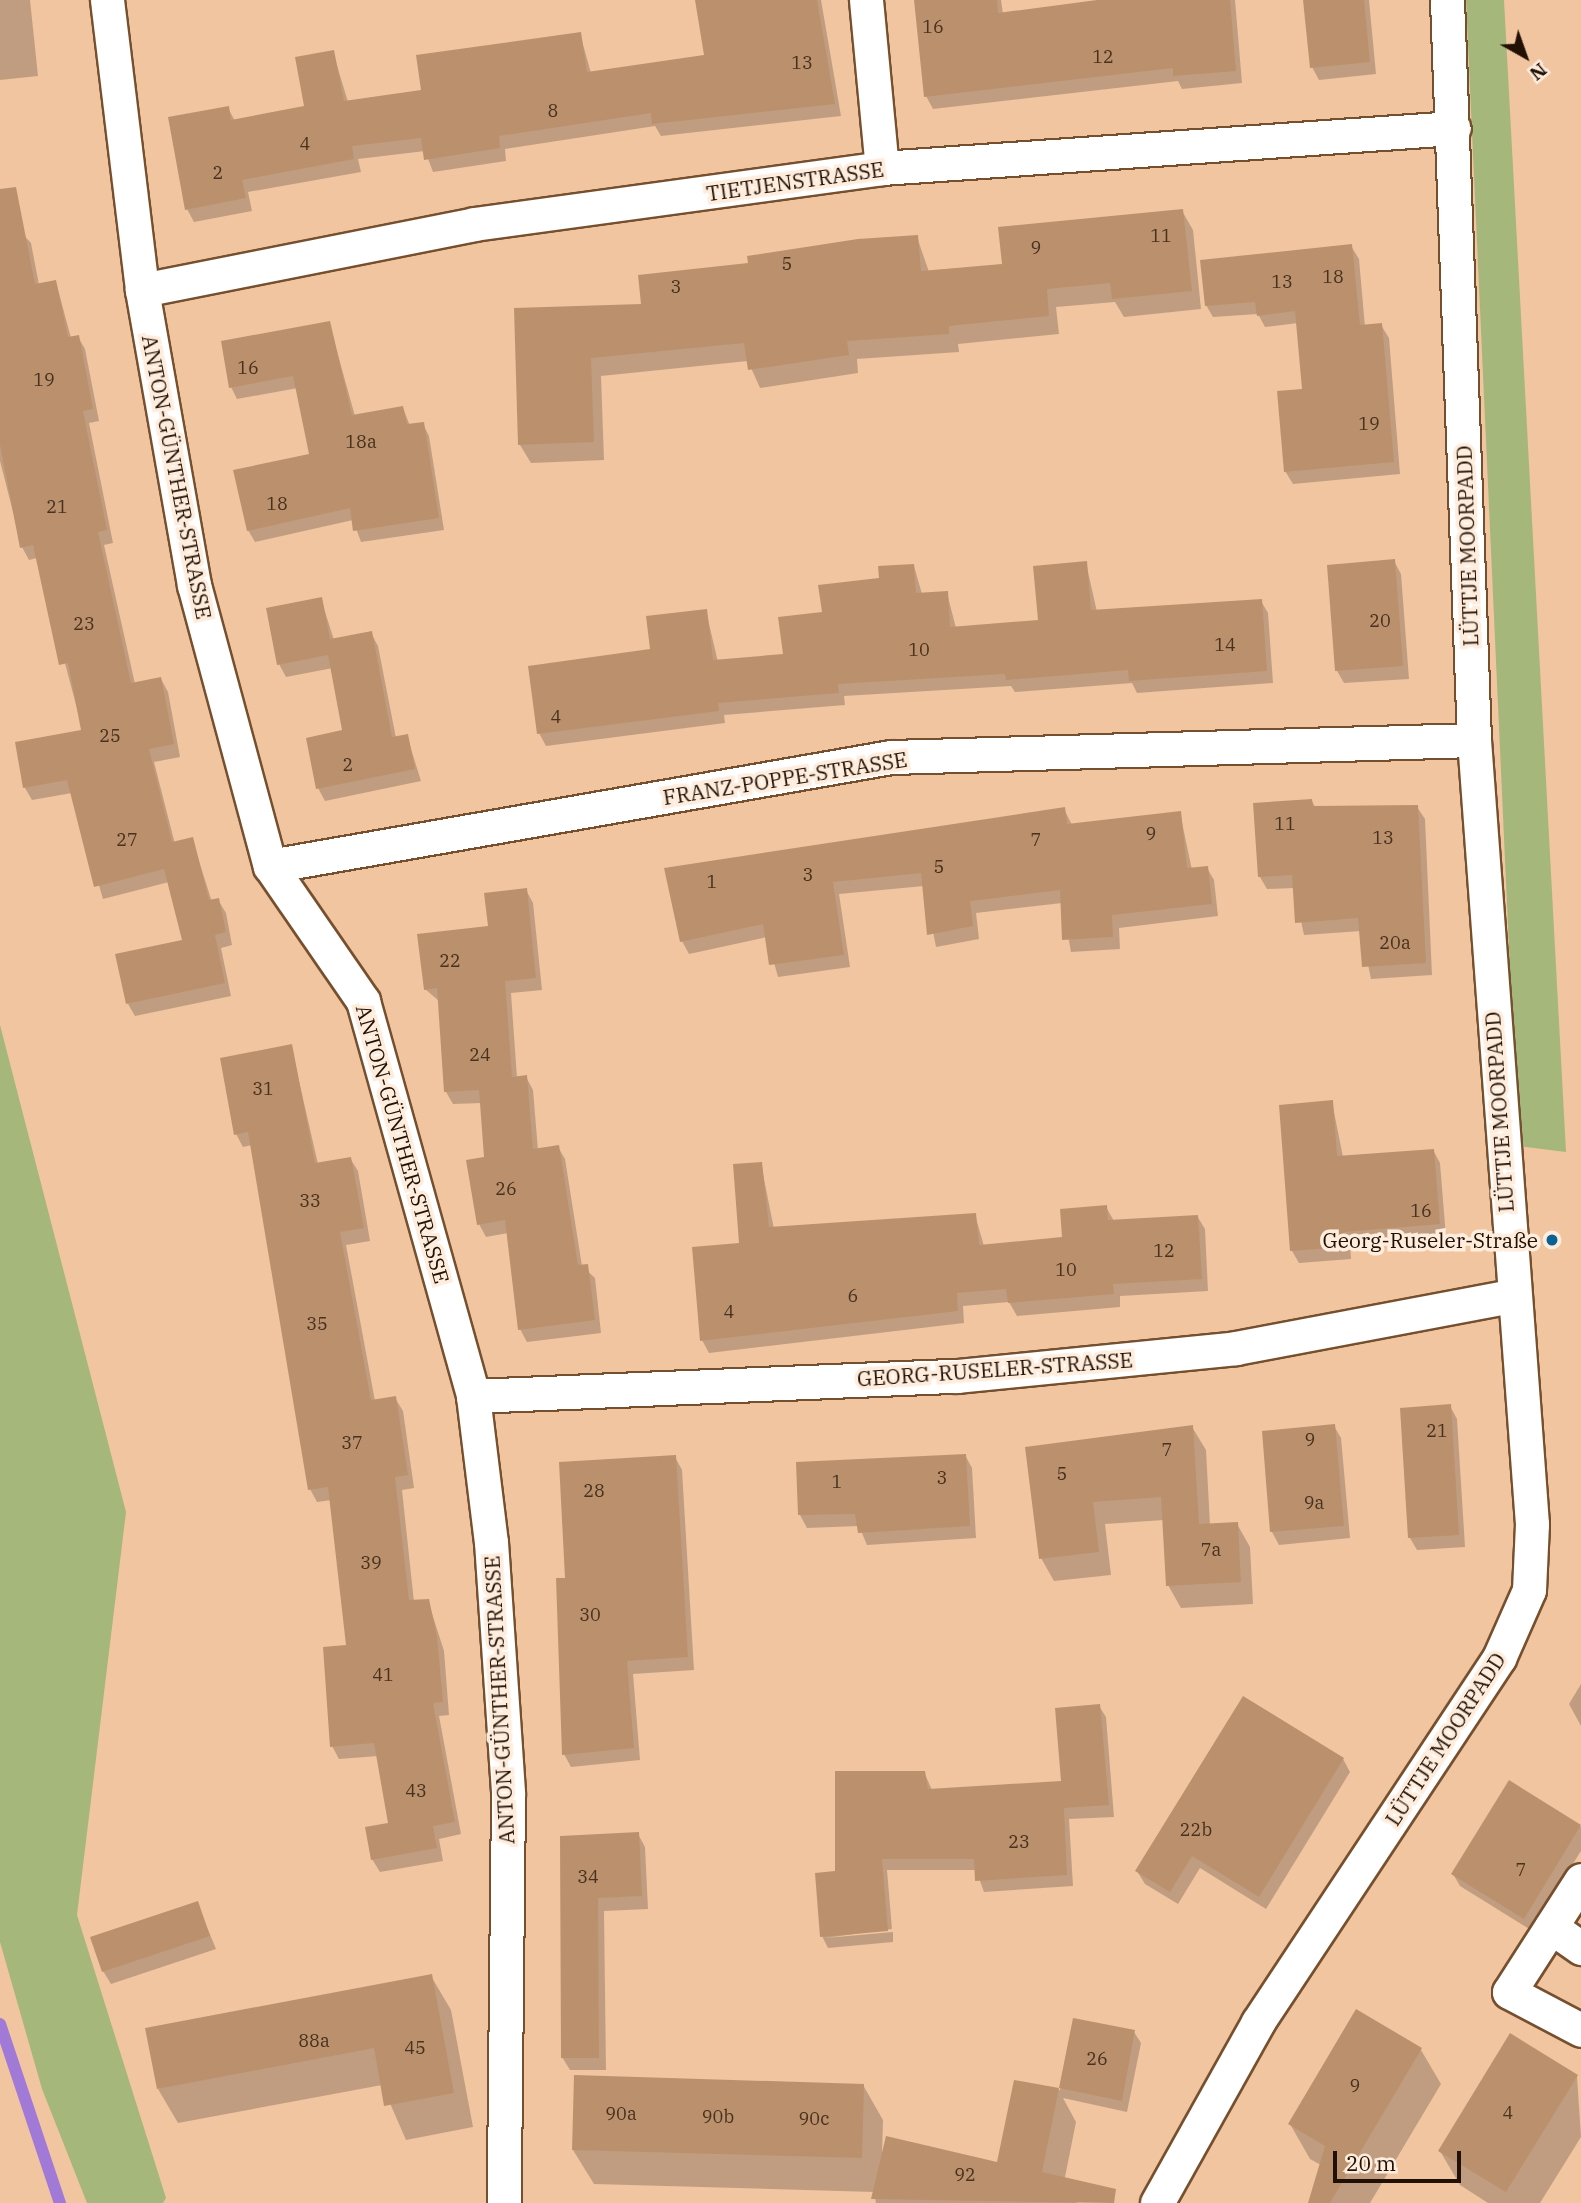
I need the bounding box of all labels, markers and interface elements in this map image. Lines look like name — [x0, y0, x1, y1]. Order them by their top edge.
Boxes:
house number: 16 — [922, 16, 944, 38]
north arrow — [1490, 21, 1560, 91]
house number: 12 — [1092, 46, 1114, 68]
house number: 13 — [791, 52, 813, 74]
text: N — [1525, 58, 1552, 86]
house number: 8 — [548, 100, 558, 122]
house number: 4 — [300, 133, 310, 155]
street label: TIETJENSTRASSE — [705, 156, 885, 206]
house number: 2 — [213, 162, 223, 184]
house number: 11 — [1150, 225, 1172, 247]
house number: 9 — [1031, 237, 1041, 259]
house number: 5 — [782, 253, 792, 275]
house number: 18 — [1322, 266, 1344, 288]
house number: 13 — [1271, 271, 1293, 293]
house number: 3 — [671, 276, 681, 298]
street label: ANTON-GÜNTHER-STRASSE — [137, 333, 217, 621]
house number: 16 — [237, 357, 259, 379]
house number: 19 — [33, 369, 55, 391]
house number: 19 — [1358, 413, 1380, 435]
house number: 18a — [345, 431, 377, 453]
street label: LÜTTJE MOORPADD — [1451, 445, 1483, 647]
house number: 18 — [266, 493, 288, 515]
house number: 21 — [46, 496, 68, 518]
house number: 20 — [1369, 610, 1391, 632]
house number: 23 — [73, 613, 95, 635]
house number: 14 — [1214, 634, 1236, 656]
house number: 10 — [908, 639, 930, 661]
house number: 4 — [551, 706, 561, 728]
house number: 25 — [99, 725, 121, 747]
street label: FRANZ-POPPE-STRASSE — [661, 746, 909, 810]
house number: 2 — [343, 754, 353, 776]
house number: 11 — [1274, 813, 1296, 835]
house number: 9 — [1146, 823, 1156, 845]
house number: 13 — [1372, 827, 1394, 849]
house number: 27 — [116, 829, 138, 851]
house number: 7 — [1031, 829, 1041, 851]
house number: 5 — [934, 856, 944, 878]
house number: 3 — [803, 864, 813, 886]
house number: 1 — [707, 871, 717, 893]
house number: 20a — [1379, 932, 1411, 954]
house number: 22 — [439, 950, 461, 972]
street label: ANTON-GÜNTHER-STRASSE — [351, 1002, 455, 1286]
street label: LÜTTJE MOORPADD — [1479, 1011, 1519, 1213]
house number: 24 — [469, 1044, 491, 1066]
house number: 31 — [252, 1078, 274, 1100]
house number: 26 — [495, 1178, 517, 1200]
house number: 33 — [299, 1190, 321, 1212]
house number: 16 — [1410, 1200, 1432, 1222]
place label: Georg-Ruseler-Straße — [1323, 1227, 1538, 1253]
marker: Georg-Ruseler-Straße — [1544, 1232, 1560, 1248]
house number: 12 — [1153, 1240, 1175, 1262]
house number: 10 — [1055, 1259, 1077, 1281]
house number: 6 — [848, 1285, 858, 1307]
house number: 4 — [724, 1301, 734, 1323]
house number: 35 — [306, 1313, 328, 1335]
street label: GEORG-RUSELER-STRASSE — [856, 1347, 1134, 1391]
house number: 21 — [1426, 1420, 1448, 1442]
house number: 9 — [1305, 1429, 1315, 1451]
house number: 37 — [341, 1432, 363, 1454]
house number: 7 — [1162, 1439, 1172, 1461]
house number: 5 — [1057, 1463, 1067, 1485]
house number: 3 — [937, 1467, 947, 1489]
house number: 1 — [832, 1471, 842, 1493]
house number: 28 — [583, 1480, 605, 1502]
house number: 9a — [1304, 1492, 1324, 1514]
house number: 7a — [1201, 1539, 1221, 1561]
house number: 39 — [360, 1552, 382, 1574]
street label: ANTON-GÜNTHER-STRASSE — [479, 1555, 519, 1845]
house number: 30 — [579, 1604, 601, 1626]
street label: LÜTTJE MOORPADD — [1380, 1648, 1510, 1830]
house number: 41 — [372, 1664, 394, 1686]
house number: 43 — [405, 1780, 427, 1802]
house number: 22b — [1180, 1819, 1212, 1841]
house number: 23 — [1008, 1831, 1030, 1853]
house number: 7 — [1516, 1859, 1526, 1881]
house number: 34 — [577, 1866, 599, 1888]
house number: 88a — [298, 2030, 330, 2052]
house number: 45 — [404, 2037, 426, 2059]
house number: 26 — [1086, 2048, 1108, 2070]
house number: 9 — [1350, 2075, 1360, 2097]
house number: 4 — [1503, 2102, 1513, 2124]
house number: 90a — [605, 2103, 637, 2125]
house number: 90b — [702, 2106, 734, 2128]
house number: 90c — [799, 2108, 829, 2130]
scale bar — [1336, 2136, 1464, 2180]
text: 20 m — [1346, 2149, 1396, 2177]
house number: 92 — [954, 2164, 976, 2186]

